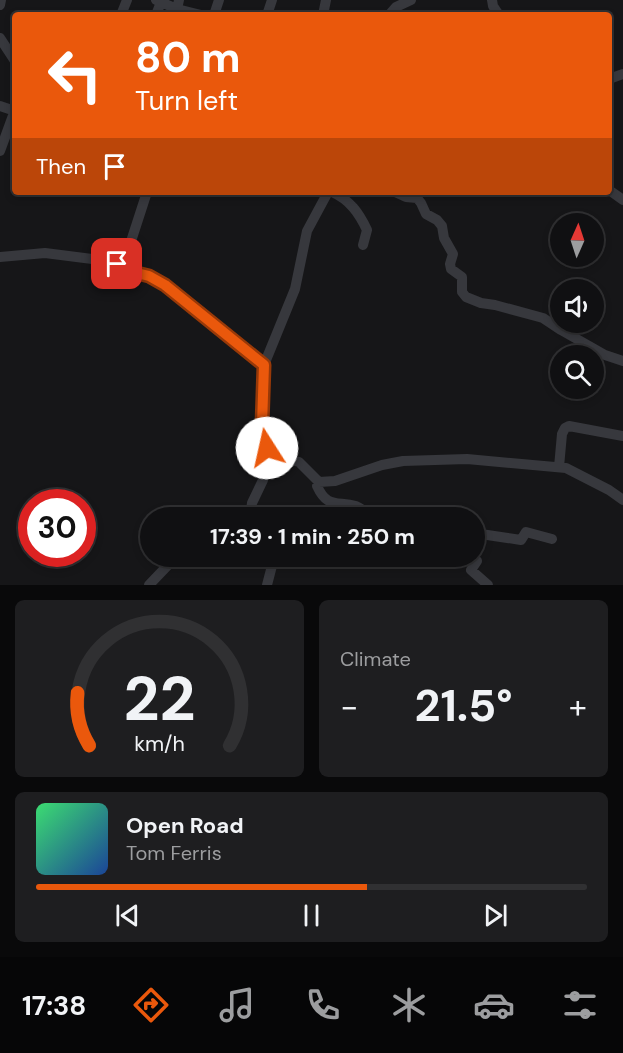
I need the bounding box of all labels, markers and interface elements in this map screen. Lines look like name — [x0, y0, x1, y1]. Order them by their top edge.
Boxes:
text: 80 m — [135, 30, 241, 85]
icon: left — [36, 36, 114, 114]
text: Turn left — [135, 83, 238, 118]
icon: arrive — [98, 150, 131, 183]
text: Then — [36, 152, 86, 181]
north arrow — [550, 213, 604, 267]
map controls — [550, 213, 604, 399]
pin — [91, 238, 142, 289]
icon: arrive — [100, 247, 133, 280]
button: sound — [550, 279, 604, 333]
button: search — [550, 345, 604, 399]
position arrow — [235, 416, 299, 480]
speed limit sign: 30 — [18, 489, 96, 567]
text: 17:39 · 1 min · 250 m — [210, 522, 415, 551]
text: Climate — [340, 646, 411, 672]
text: 22 — [123, 658, 195, 739]
text: 21.5° — [414, 676, 513, 735]
text: − — [340, 685, 358, 728]
text: + — [569, 685, 587, 728]
text: km/h — [134, 730, 185, 758]
text: Open Road — [126, 811, 244, 840]
text: Tom Ferris — [126, 840, 222, 866]
icon: previous — [111, 899, 144, 932]
icon: pause — [295, 899, 328, 932]
icon: next — [479, 899, 512, 932]
icon: directions — [130, 984, 172, 1026]
icon: music — [216, 984, 258, 1026]
icon: phone — [302, 984, 344, 1026]
icon: climate — [388, 984, 430, 1026]
icon: car — [473, 984, 515, 1026]
icon: filters — [559, 984, 601, 1026]
text: 17:38 — [22, 988, 86, 1023]

